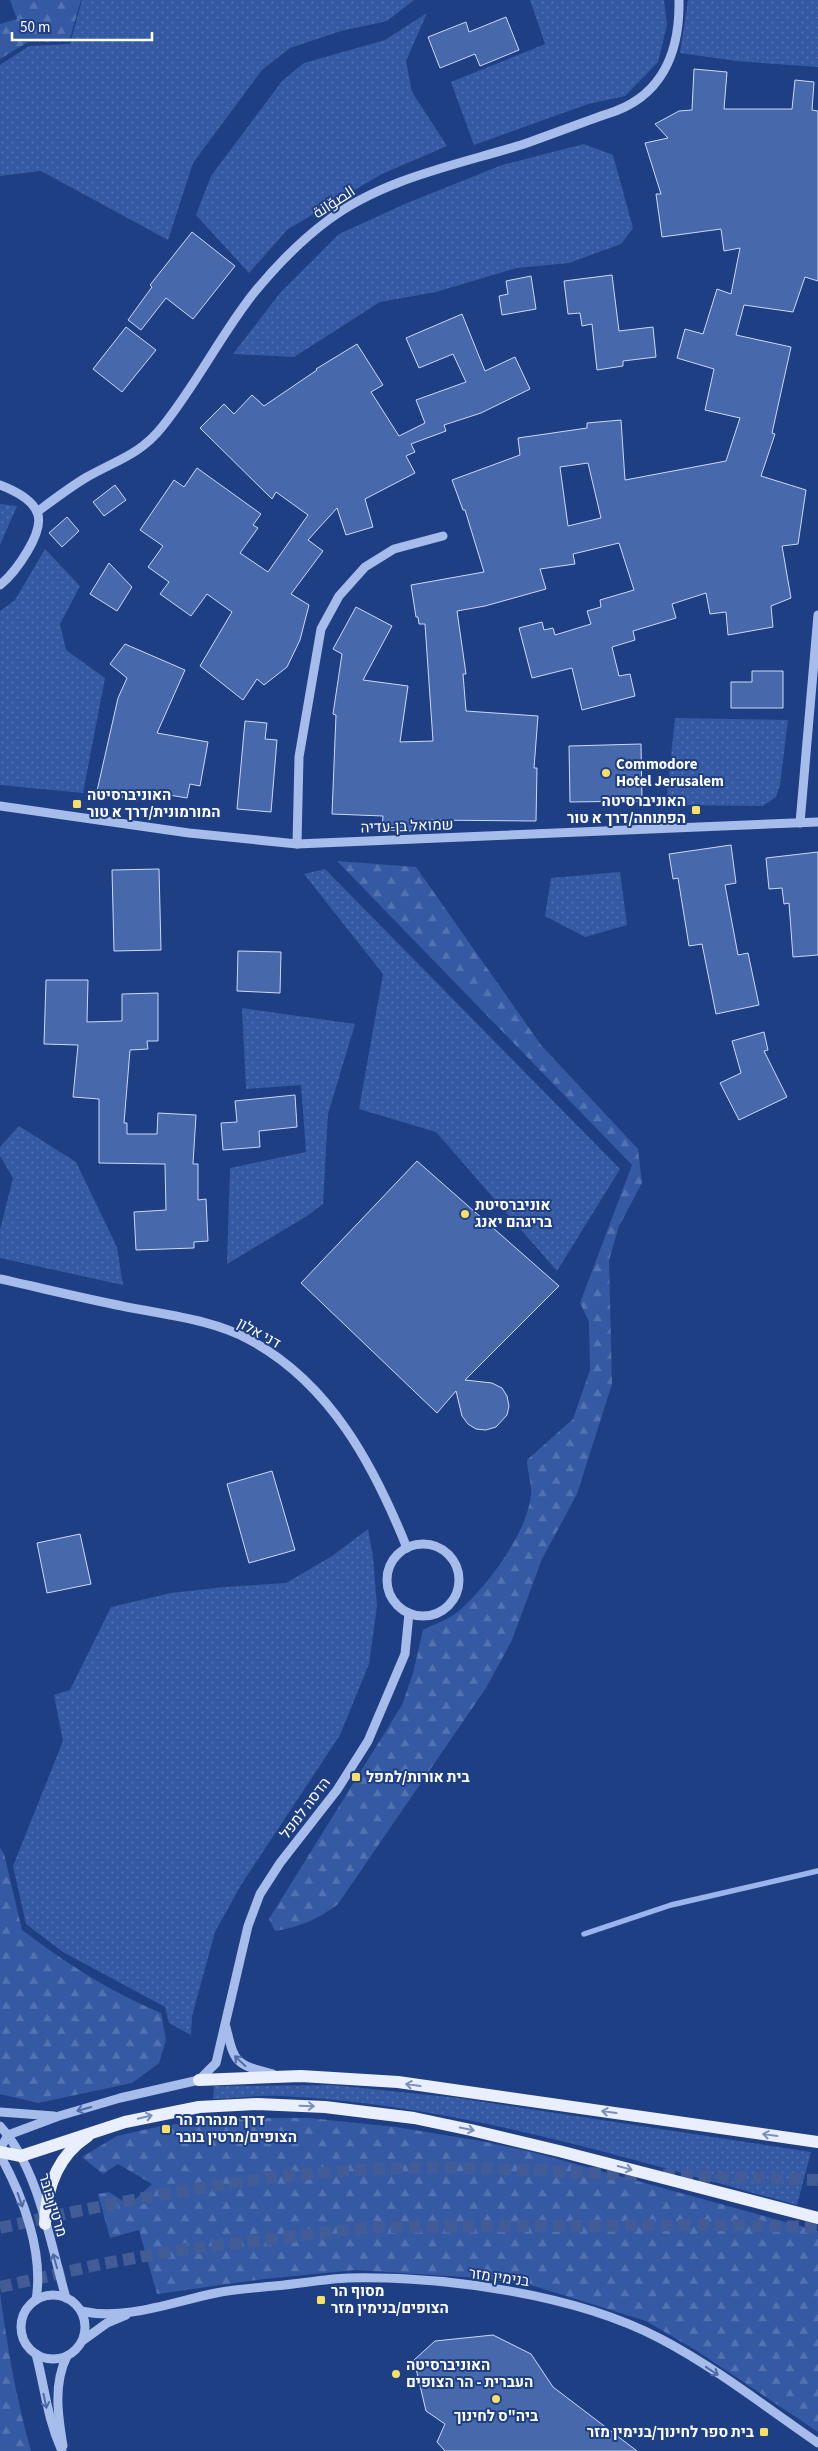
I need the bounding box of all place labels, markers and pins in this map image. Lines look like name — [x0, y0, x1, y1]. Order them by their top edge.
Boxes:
place label: Commodore Hotel Jerusalem — [616, 754, 724, 792]
marker: Commodore Hotel Jerusalem — [600, 767, 612, 779]
place label: האוניברסיטה המורמונית/דרך א טור — [87, 785, 220, 823]
place label: האוניברסיטה הפתוחה/דרך א טור — [567, 791, 686, 829]
marker: האוניברסיטה המורמונית/דרך א טור — [71, 798, 83, 810]
marker: האוניברסיטה הפתוחה/דרך א טור — [690, 804, 702, 816]
place label: אוניברסיטת בריגהם יאנג — [475, 1195, 552, 1233]
marker: אוניברסיטת בריגהם יאנג — [459, 1208, 471, 1220]
place label: בית אורות/למפל — [366, 1767, 470, 1788]
marker: בית אורות/למפל — [350, 1771, 362, 1783]
place label: דרך מנהרת הר הצופים/מרטין בובר — [176, 2110, 297, 2148]
marker: דרך מנהרת הר הצופים/מרטין בובר — [160, 2123, 172, 2135]
place label: מסוף הר הצופים/בנימין מזר — [331, 2281, 449, 2319]
marker: מסוף הר הצופים/בנימין מזר — [315, 2294, 327, 2306]
place label: האוניברסיטה העברית - הר הצופים — [406, 2355, 533, 2393]
marker: האוניברסיטה העברית - הר הצופים — [390, 2368, 402, 2380]
marker: ביה"ס לחינוך — [490, 2393, 502, 2405]
place label: ביה"ס לחינוך — [454, 2406, 538, 2427]
place label: בית ספר לחינוך/בנימין מזר — [587, 2422, 754, 2443]
marker: בית ספר לחינוך/בנימין מזר — [758, 2426, 770, 2438]

